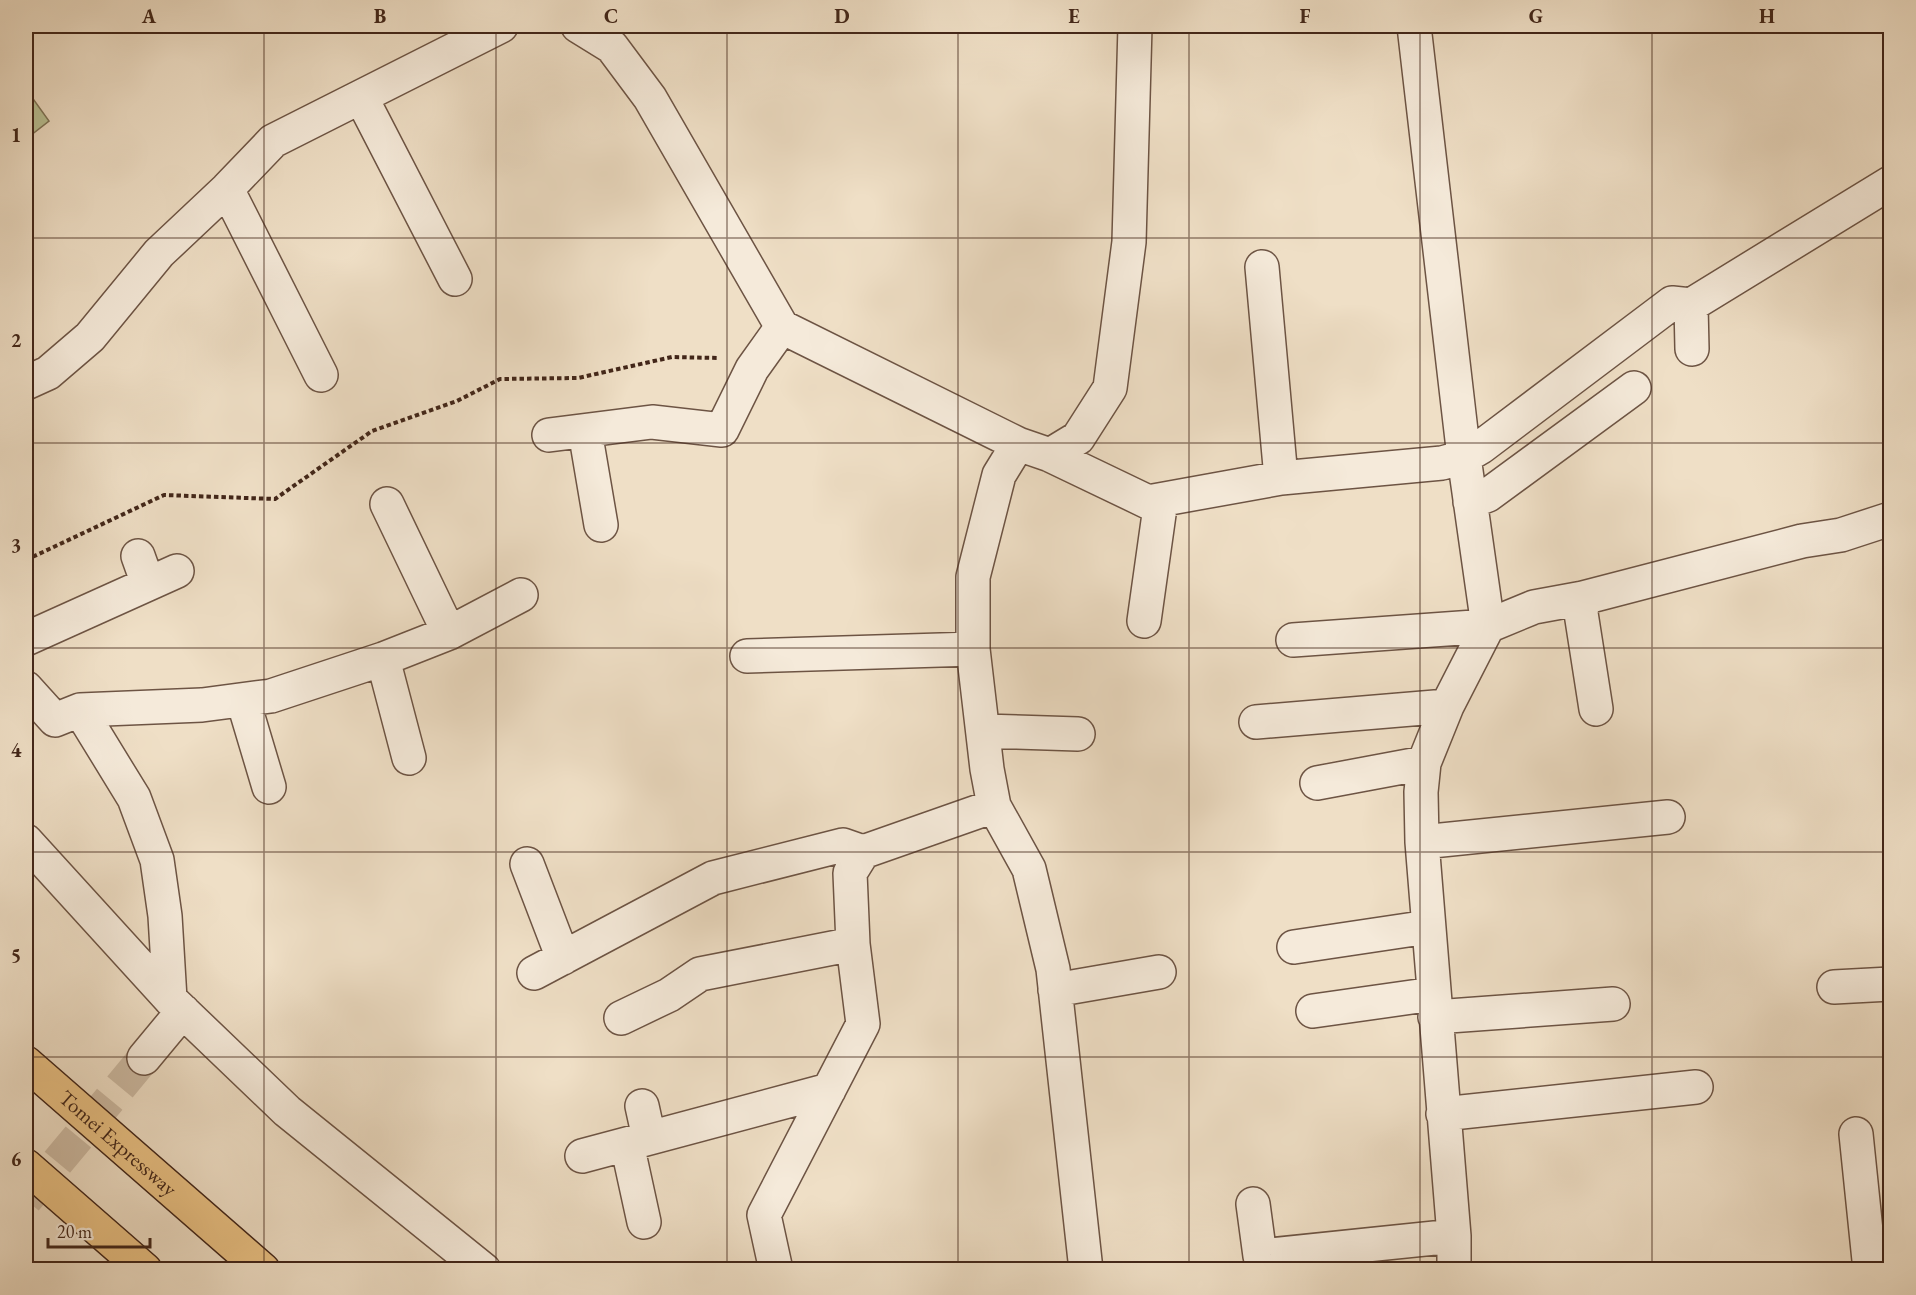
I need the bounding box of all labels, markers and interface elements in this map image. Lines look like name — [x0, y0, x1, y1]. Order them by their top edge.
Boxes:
text: A — [141, 3, 157, 29]
text: B — [374, 3, 386, 29]
text: C — [604, 3, 618, 29]
text: D — [834, 3, 850, 29]
text: E — [1068, 3, 1080, 29]
text: F — [1300, 3, 1311, 29]
text: G — [1529, 3, 1543, 29]
text: H — [1759, 3, 1775, 29]
text: 1 — [11, 122, 21, 148]
text: 2 — [11, 327, 22, 353]
text: 3 — [11, 532, 21, 558]
text: 4 — [11, 737, 22, 763]
text: 5 — [11, 942, 21, 968]
street label: Tomei Expressway — [54, 1084, 184, 1202]
text: 6 — [11, 1146, 22, 1172]
scale bar — [48, 1211, 150, 1249]
text: 20 m — [57, 1220, 92, 1243]

